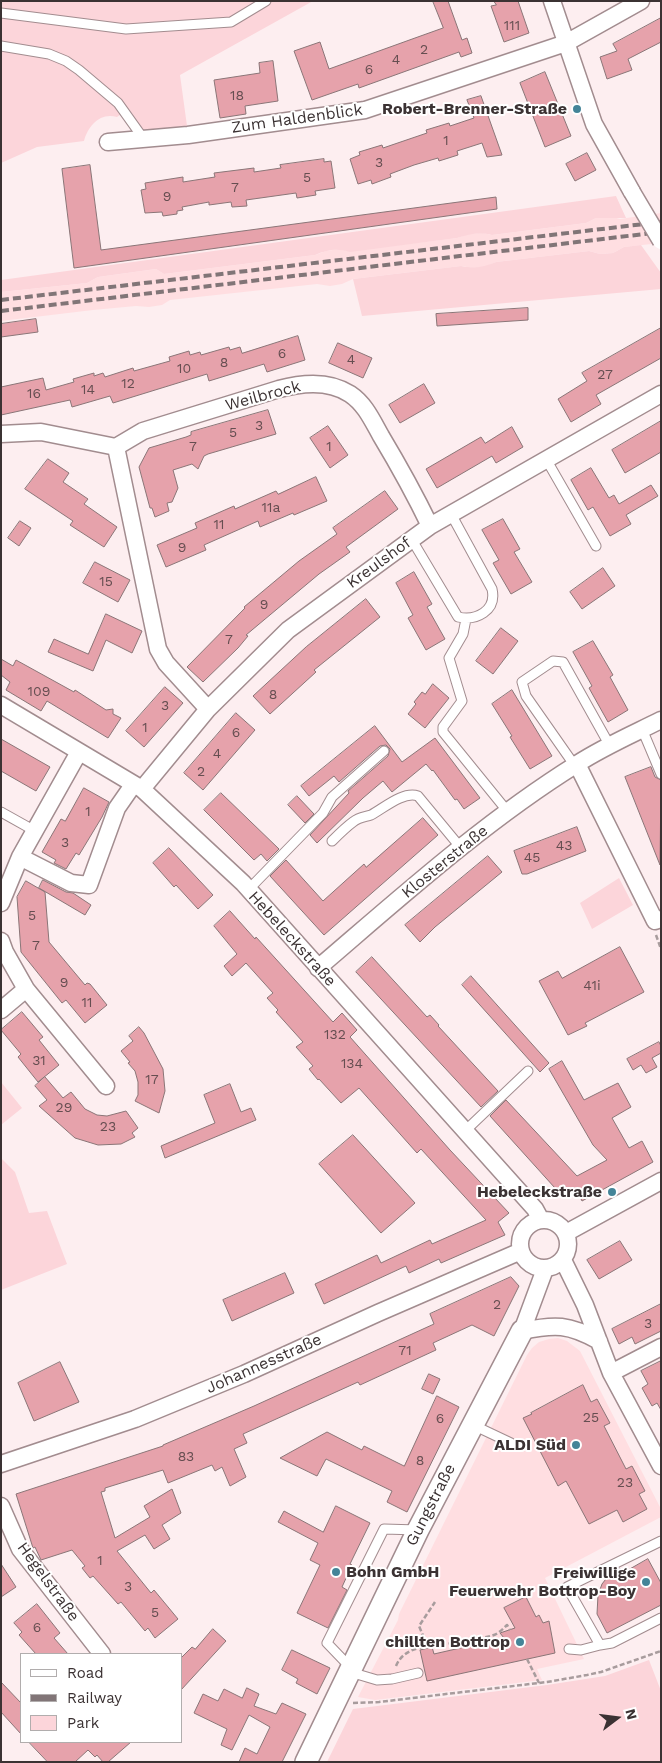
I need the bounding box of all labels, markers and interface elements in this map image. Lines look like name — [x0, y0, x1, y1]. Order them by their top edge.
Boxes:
house number: 111 — [504, 18, 520, 34]
house number: 2 — [420, 42, 428, 58]
house number: 4 — [392, 52, 400, 68]
house number: 6 — [365, 62, 373, 78]
house number: 18 — [230, 88, 244, 104]
place label: Robert-Brenner-Straße — [382, 99, 567, 119]
street label: Zum Haldenblick — [230, 100, 364, 138]
marker: Robert-Brenner-Straße — [571, 103, 583, 115]
house number: 1 — [443, 133, 449, 149]
house number: 3 — [375, 155, 383, 171]
house number: 5 — [303, 170, 311, 186]
house number: 7 — [231, 180, 239, 196]
house number: 9 — [163, 189, 171, 205]
house number: 6 — [278, 346, 286, 362]
house number: 4 — [347, 352, 355, 368]
house number: 8 — [220, 355, 228, 371]
house number: 10 — [177, 361, 191, 377]
house number: 27 — [597, 367, 613, 383]
house number: 12 — [121, 376, 135, 392]
street label: Weilbrock — [223, 377, 303, 415]
house number: 14 — [81, 382, 95, 398]
house number: 16 — [27, 386, 41, 402]
house number: 3 — [255, 418, 263, 434]
house number: 5 — [229, 425, 237, 441]
house number: 7 — [189, 439, 197, 455]
house number: 1 — [326, 439, 332, 455]
house number: 11a — [262, 500, 280, 516]
house number: 11 — [214, 517, 224, 533]
street label: Kreulshof — [343, 533, 415, 593]
house number: 9 — [178, 540, 186, 556]
house number: 15 — [99, 574, 113, 590]
house number: 9 — [260, 597, 268, 613]
house number: 7 — [225, 632, 233, 648]
house number: 109 — [28, 684, 50, 700]
house number: 8 — [269, 687, 277, 703]
house number: 3 — [161, 698, 169, 714]
house number: 1 — [142, 720, 148, 736]
house number: 6 — [232, 725, 240, 741]
house number: 4 — [213, 746, 221, 762]
house number: 2 — [197, 764, 205, 780]
house number: 1 — [85, 804, 91, 820]
street label: Klosterstraße — [398, 821, 492, 903]
house number: 3 — [61, 835, 69, 851]
house number: 43 — [556, 838, 572, 854]
house number: 45 — [524, 850, 540, 866]
street label: Hebeleckstraße — [244, 887, 340, 991]
house number: 5 — [28, 908, 36, 924]
house number: 7 — [32, 938, 40, 954]
house number: 9 — [60, 975, 68, 991]
house number: 41i — [583, 978, 601, 994]
house number: 11 — [82, 995, 92, 1011]
house number: 132 — [324, 1027, 346, 1043]
house number: 31 — [32, 1053, 46, 1069]
house number: 134 — [341, 1056, 363, 1072]
house number: 17 — [145, 1072, 159, 1088]
house number: 29 — [56, 1100, 72, 1116]
house number: 23 — [100, 1119, 116, 1135]
place label: Hebeleckstraße — [477, 1182, 602, 1202]
marker: Hebeleckstraße — [606, 1186, 618, 1198]
house number: 2 — [493, 1297, 501, 1313]
house number: 3 — [644, 1316, 652, 1332]
street label: Johannesstraße — [203, 1330, 325, 1398]
house number: 71 — [398, 1343, 412, 1359]
house number: 25 — [583, 1410, 599, 1426]
house number: 6 — [436, 1411, 444, 1427]
place label: ALDI Süd — [494, 1435, 566, 1455]
marker: ALDI Süd — [570, 1439, 582, 1451]
house number: 83 — [178, 1449, 194, 1465]
house number: 8 — [416, 1453, 424, 1469]
street label: Gungstraße — [402, 1461, 460, 1549]
house number: 23 — [617, 1475, 633, 1491]
street label: Hegelstraße — [13, 1539, 83, 1625]
house number: 1 — [97, 1553, 103, 1569]
place label: Bohn GmbH — [346, 1562, 439, 1582]
place label: Freiwillige Feuerwehr Bottrop-Boy — [449, 1563, 636, 1601]
marker: Bohn GmbH — [330, 1566, 342, 1578]
marker: Freiwillige Feuerwehr Bottrop-Boy — [640, 1576, 652, 1588]
house number: 3 — [124, 1579, 132, 1595]
house number: 5 — [151, 1605, 159, 1621]
house number: 6 — [33, 1620, 41, 1636]
place label: chillten Bottrop — [385, 1632, 510, 1652]
marker: chillten Bottrop — [514, 1636, 526, 1648]
legend — [20, 1653, 182, 1743]
text: Road — [67, 1664, 104, 1682]
text: Railway — [67, 1689, 122, 1707]
north arrow — [592, 1693, 642, 1743]
text: N — [622, 1707, 641, 1721]
text: Park — [67, 1714, 99, 1732]

